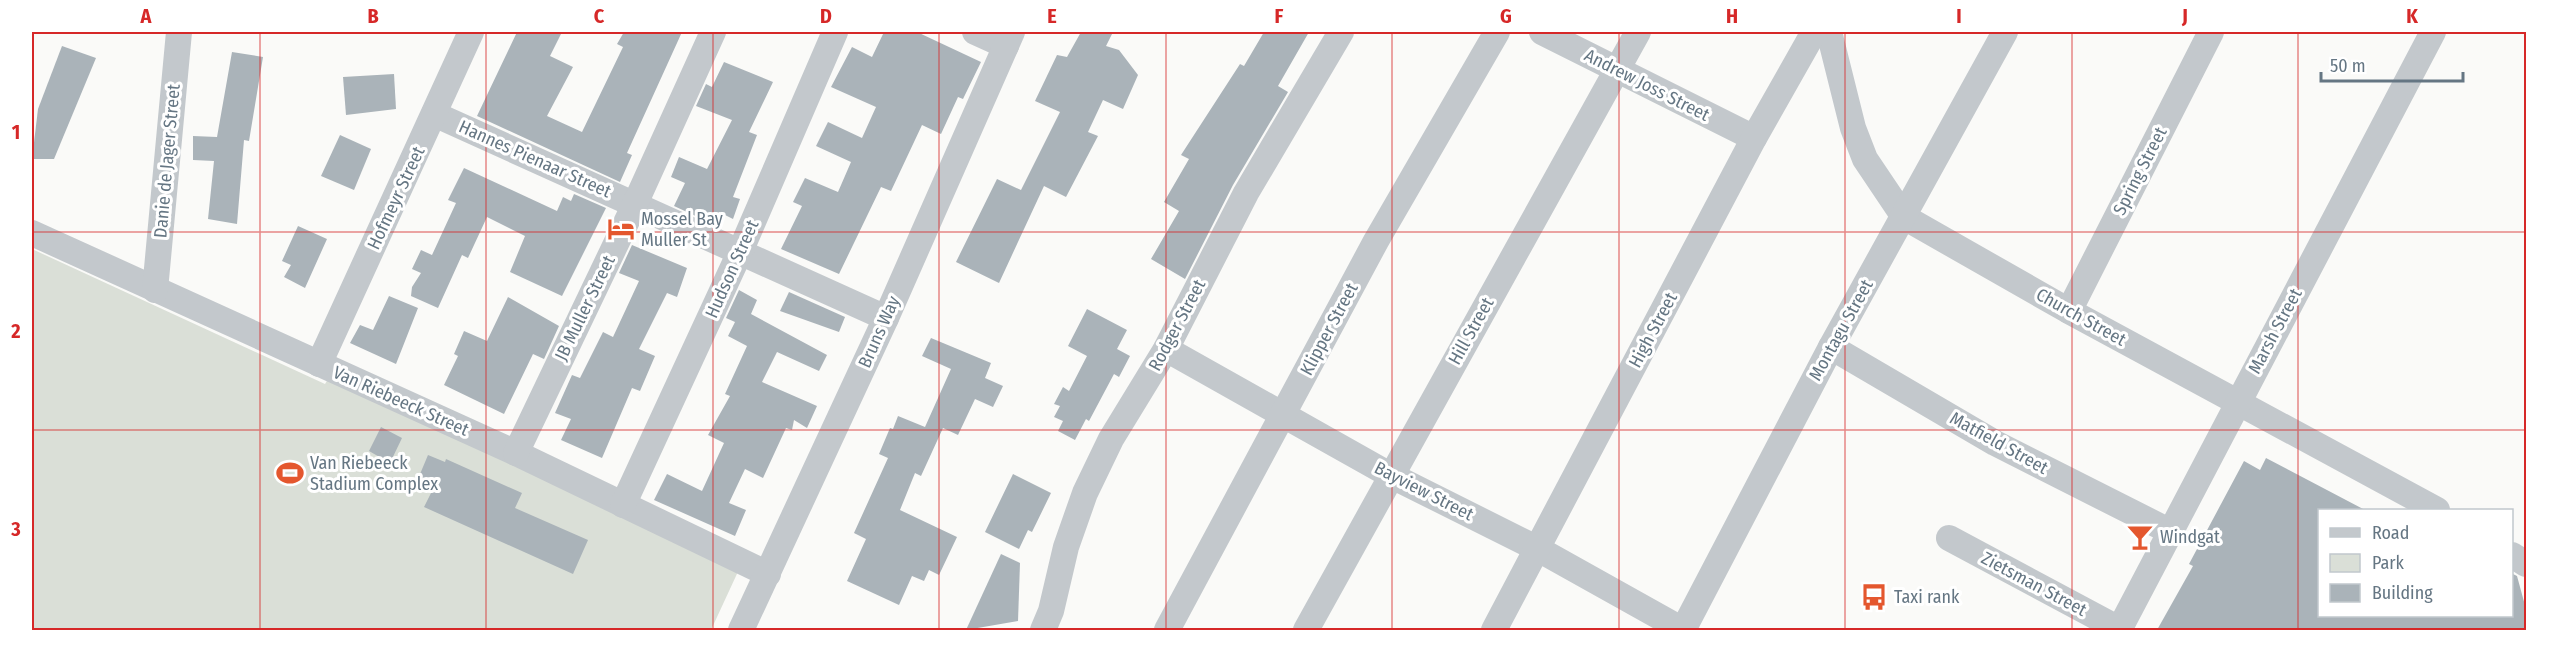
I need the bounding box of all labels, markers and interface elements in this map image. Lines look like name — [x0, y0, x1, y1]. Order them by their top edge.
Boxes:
text: A — [140, 4, 153, 28]
text: B — [367, 4, 379, 28]
text: C — [594, 4, 605, 28]
text: D — [820, 4, 832, 28]
text: E — [1047, 4, 1057, 28]
text: F — [1275, 4, 1284, 28]
text: G — [1500, 4, 1512, 28]
text: H — [1726, 4, 1738, 28]
text: I — [1956, 4, 1962, 28]
text: J — [2181, 4, 2188, 28]
text: K — [2406, 4, 2418, 28]
street label: Andrew Joss Street — [1581, 44, 1713, 126]
scale bar — [2321, 45, 2464, 83]
text: 50 m — [2330, 55, 2366, 77]
street label: Danie de Jager Street — [149, 83, 185, 239]
street label: Hannes Pienaar Street — [456, 116, 615, 202]
text: 1 — [12, 120, 20, 144]
street label: Spring Street — [2108, 123, 2172, 219]
street label: Hofmeyr Street — [362, 143, 430, 253]
place label: Mossel Bay Muller St — [641, 208, 723, 251]
hotel icon: Mossel Bay Muller St — [606, 214, 636, 244]
street label: Hudson Street — [701, 216, 763, 321]
street label: JB Muller Street — [550, 252, 620, 364]
street label: Rodger Street — [1144, 275, 1210, 375]
street label: Montagu Street — [1804, 275, 1878, 384]
street label: Klipper Street — [1295, 279, 1363, 379]
street label: Church Street — [2032, 283, 2130, 351]
street label: Marsh Street — [2243, 285, 2307, 377]
street label: High Street — [1624, 289, 1682, 371]
street label: Bruns Way — [853, 293, 905, 371]
street label: Hill Street — [1444, 293, 1498, 368]
text: 2 — [10, 319, 21, 343]
street label: Van Riebeeck Street — [330, 361, 472, 441]
street label: Matfield Street — [1946, 407, 2052, 479]
place label: Van Riebeeck Stadium Complex — [310, 452, 438, 495]
street label: Bayview Street — [1371, 457, 1477, 525]
sports icon: Van Riebeeck Stadium Complex — [275, 458, 305, 488]
legend — [2318, 509, 2513, 617]
text: 3 — [10, 517, 21, 541]
bar icon: Windgat — [2125, 522, 2155, 552]
text: Road — [2372, 522, 2409, 544]
place label: Windgat — [2160, 526, 2220, 548]
street label: Zietsman Street — [1978, 547, 2091, 621]
text: Park — [2372, 552, 2405, 574]
bus stop icon: Taxi rank — [1859, 582, 1889, 612]
text: Building — [2372, 582, 2433, 604]
place label: Taxi rank — [1894, 586, 1960, 608]

